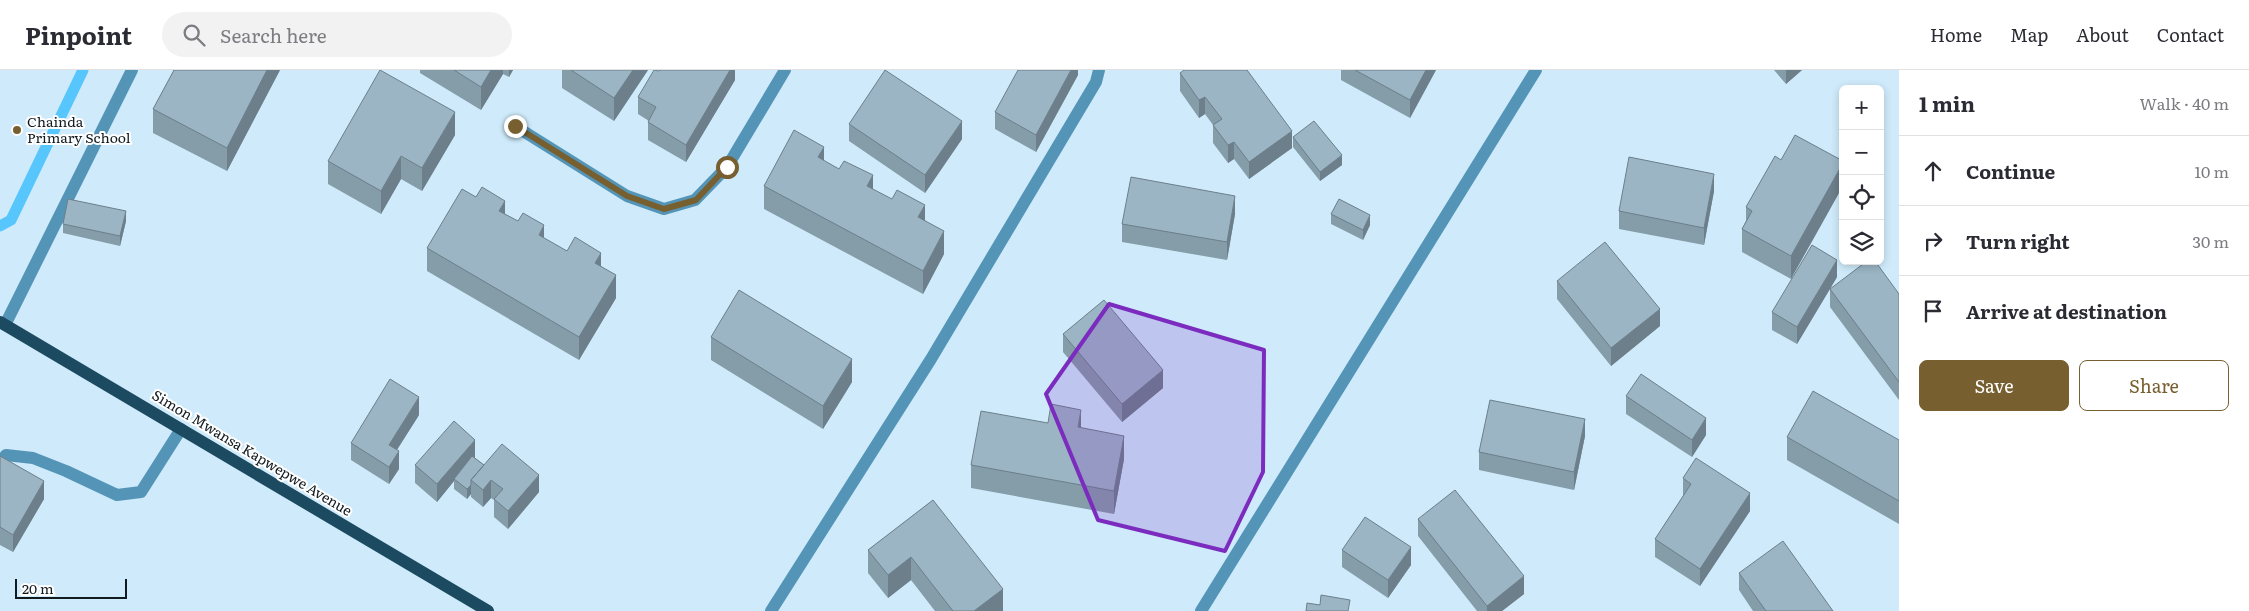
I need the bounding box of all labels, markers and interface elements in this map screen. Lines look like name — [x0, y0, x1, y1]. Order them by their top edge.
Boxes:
search box — [162, 12, 512, 57]
text: Pinpoint — [25, 17, 132, 52]
icon: search — [180, 21, 208, 49]
text: Search here — [220, 21, 327, 49]
text: Home — [1930, 21, 1982, 48]
text: Map — [2010, 21, 2048, 48]
text: About — [2076, 21, 2129, 48]
text: Contact — [2157, 21, 2224, 48]
map controls — [1839, 85, 1884, 265]
button: + — [1839, 85, 1884, 130]
text: 1 min — [1919, 87, 1975, 118]
text: Walk · 40 m — [2140, 91, 2229, 115]
place label: Chainda Primary School — [27, 111, 131, 147]
route end — [504, 115, 527, 138]
marker: Chainda Primary School — [11, 124, 23, 136]
button: − — [1839, 130, 1884, 175]
route start — [716, 156, 739, 179]
icon: ahead — [1919, 157, 1947, 185]
text: Continue — [1966, 157, 2055, 185]
text: 10 m — [2195, 159, 2229, 183]
button: locate — [1839, 175, 1884, 220]
button: layers — [1839, 220, 1884, 265]
icon: right — [1919, 227, 1947, 255]
text: Turn right — [1966, 227, 2070, 255]
text: 30 m — [2192, 229, 2229, 253]
icon: arrive — [1919, 297, 1947, 325]
text: Arrive at destination — [1966, 297, 2167, 325]
button: Save — [1919, 360, 2069, 411]
button: Share — [2079, 360, 2229, 411]
street label: Simon Mwansa Kapwepwe Avenue — [149, 384, 356, 520]
scale bar — [15, 576, 128, 599]
text: 20 m — [22, 578, 54, 598]

